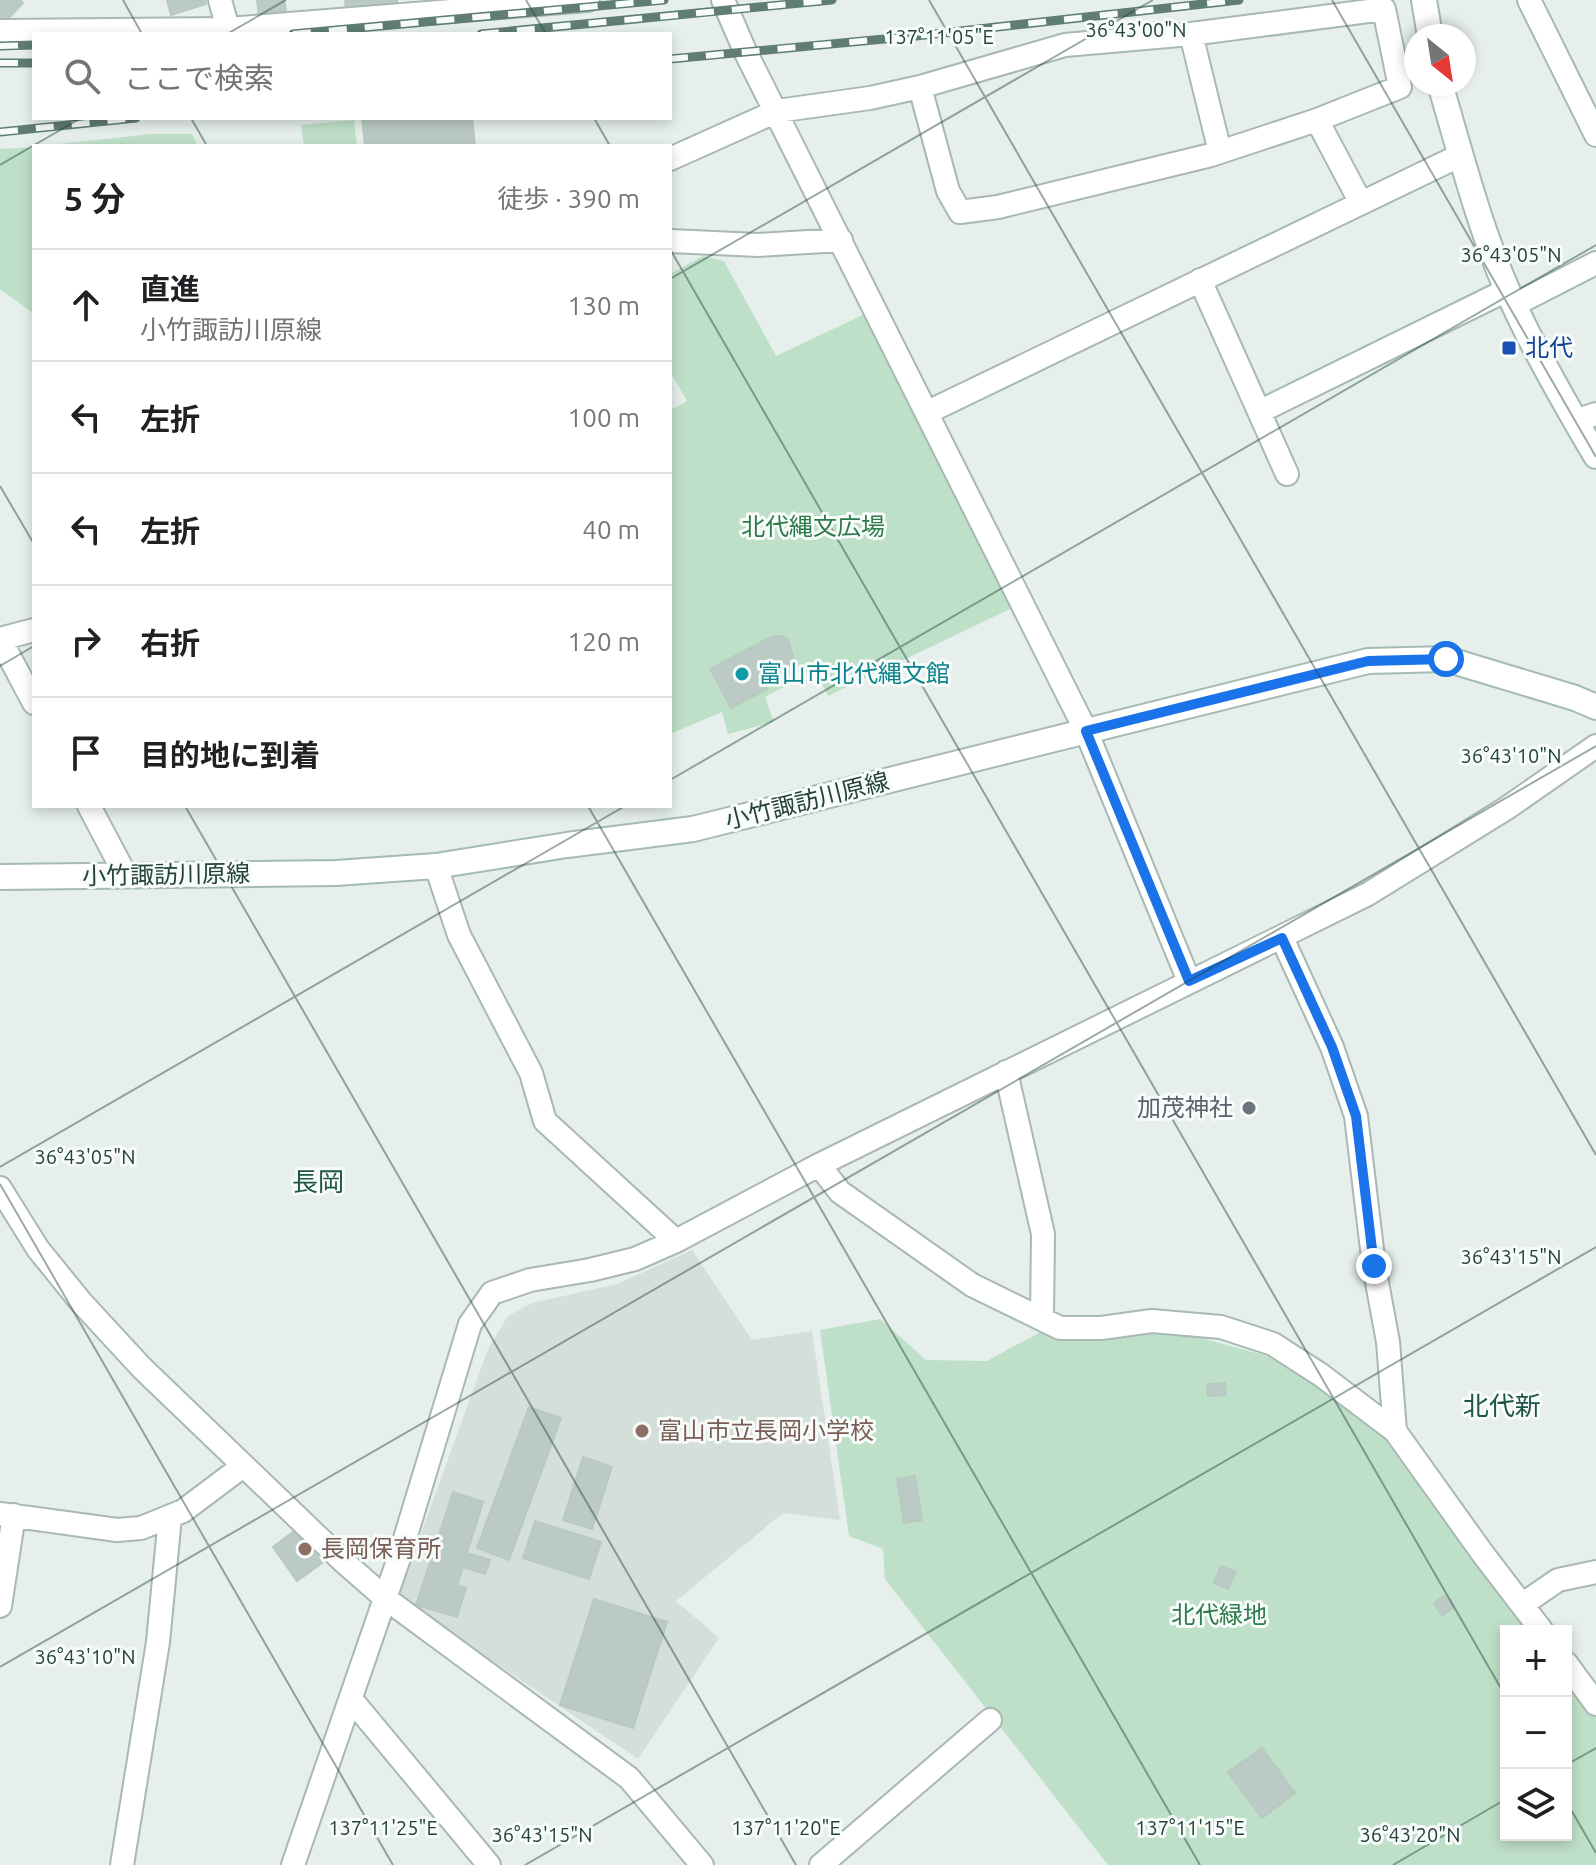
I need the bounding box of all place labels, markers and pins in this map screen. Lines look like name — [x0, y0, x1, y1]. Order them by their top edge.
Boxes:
place label: 北代 — [1525, 334, 1573, 361]
marker: 北代 — [1500, 339, 1518, 357]
place label: 富山市北代縄文館 — [758, 660, 950, 687]
marker: 富山市北代縄文館 — [733, 665, 751, 683]
place label: 加茂神社 — [1137, 1094, 1233, 1121]
marker: 加茂神社 — [1240, 1099, 1258, 1117]
place label: 富山市立長岡小学校 — [658, 1417, 874, 1444]
marker: 富山市立長岡小学校 — [633, 1422, 651, 1440]
place label: 長岡保育所 — [321, 1535, 441, 1562]
marker: 長岡保育所 — [296, 1540, 314, 1558]

